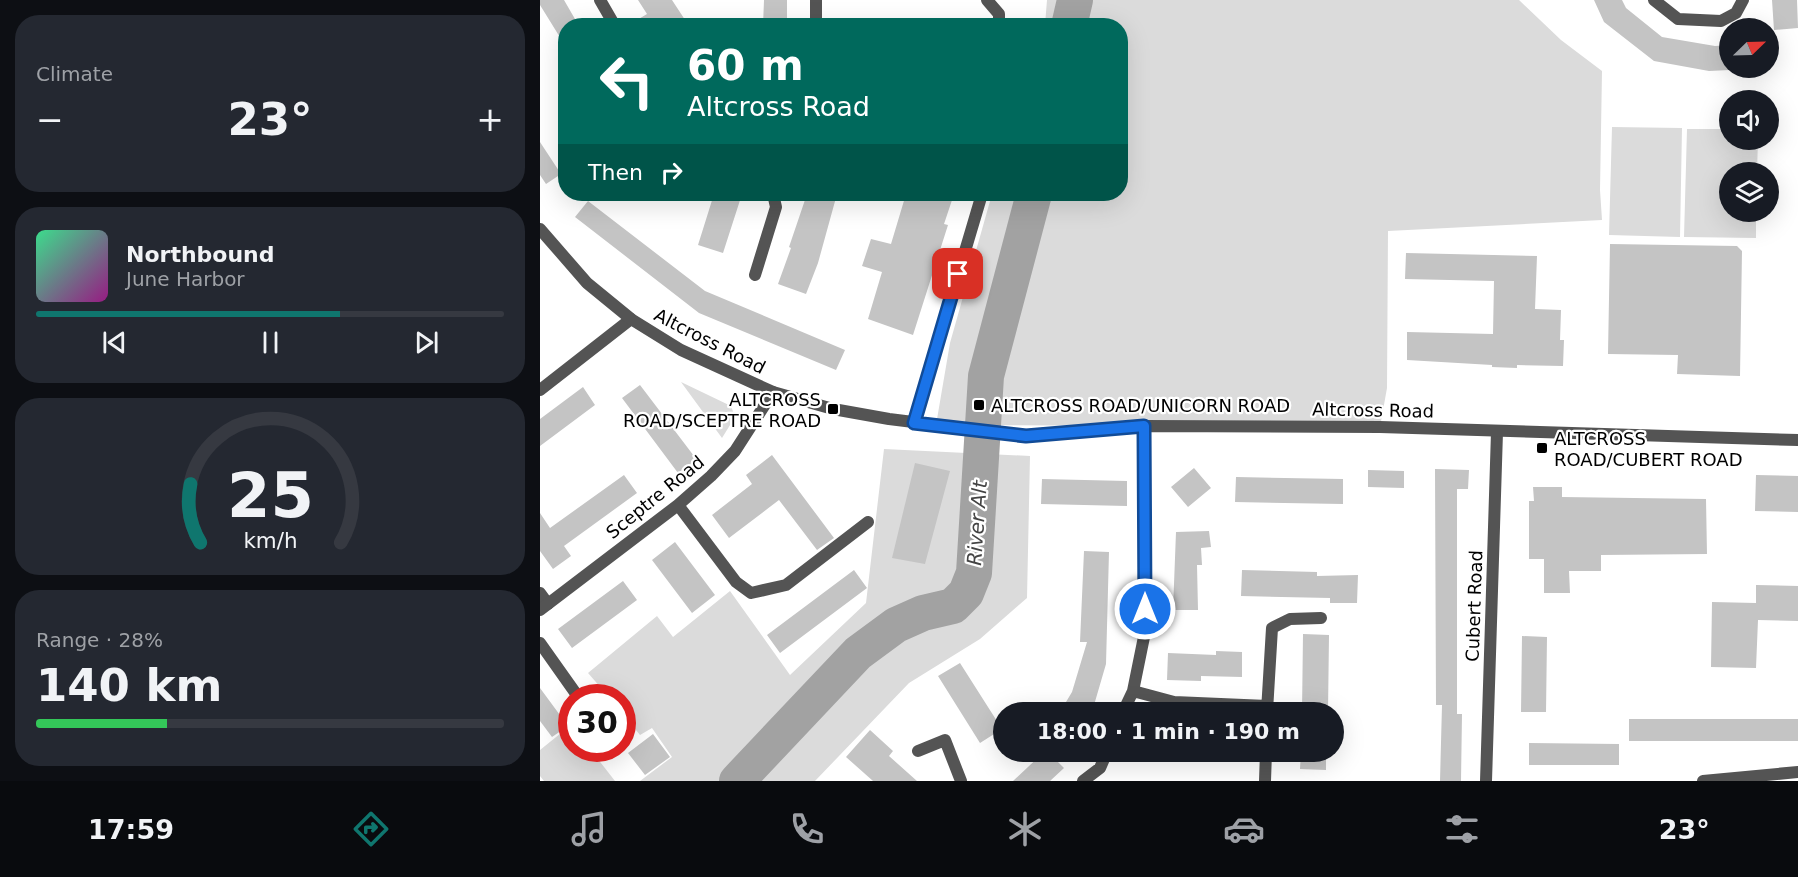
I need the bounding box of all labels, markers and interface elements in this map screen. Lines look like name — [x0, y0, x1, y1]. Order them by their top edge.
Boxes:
north arrow — [1719, 18, 1779, 78]
map controls — [1719, 18, 1779, 222]
text: 60 m — [687, 41, 804, 90]
icon: left — [588, 42, 666, 120]
text: Climate — [36, 62, 113, 86]
button: sound — [1719, 90, 1779, 150]
text: Altcross Road — [687, 91, 870, 122]
text: 23° — [227, 93, 313, 146]
text: − — [36, 100, 64, 139]
text: + — [476, 100, 504, 139]
icon: right — [655, 156, 688, 189]
text: Then — [588, 160, 643, 185]
button: layers — [1719, 162, 1779, 222]
text: Northbound — [126, 242, 275, 267]
pin — [932, 248, 983, 299]
icon: arrive — [941, 257, 974, 290]
text: June Harbor — [126, 267, 245, 291]
street label: Altcross Road — [651, 304, 769, 378]
icon: previous — [98, 326, 131, 359]
icon: pause — [254, 326, 287, 359]
icon: next — [410, 326, 443, 359]
place label: ALTCROSS ROAD/SCEPTRE ROAD — [623, 389, 821, 431]
place label: ALTCROSS ROAD/UNICORN ROAD — [991, 395, 1290, 416]
marker: ALTCROSS ROAD/UNICORN ROAD — [972, 398, 986, 412]
street label: Altcross Road — [1312, 398, 1434, 422]
marker: ALTCROSS ROAD/SCEPTRE ROAD — [826, 402, 840, 416]
place label: ALTCROSS ROAD/CUBERT ROAD — [1554, 428, 1743, 470]
marker: ALTCROSS ROAD/CUBERT ROAD — [1535, 441, 1549, 455]
street label: Sceptre Road — [602, 451, 708, 543]
text: 25 — [227, 459, 313, 532]
water label: River Alt — [962, 478, 992, 566]
text: km/h — [243, 529, 297, 554]
street label: Cubert Road — [1462, 550, 1486, 662]
position arrow — [1113, 577, 1177, 641]
text: Range · 28% — [36, 628, 163, 652]
text: 140 km — [36, 659, 222, 712]
speed limit sign: 30 — [558, 684, 636, 762]
text: 18:00 · 1 min · 190 m — [1037, 719, 1300, 744]
icon: directions — [350, 808, 392, 850]
icon: music — [568, 808, 610, 850]
icon: phone — [786, 808, 828, 850]
icon: climate — [1004, 808, 1046, 850]
icon: car — [1223, 808, 1265, 850]
icon: filters — [1441, 808, 1483, 850]
text: 17:59 — [88, 814, 174, 845]
text: 23° — [1659, 814, 1710, 845]

